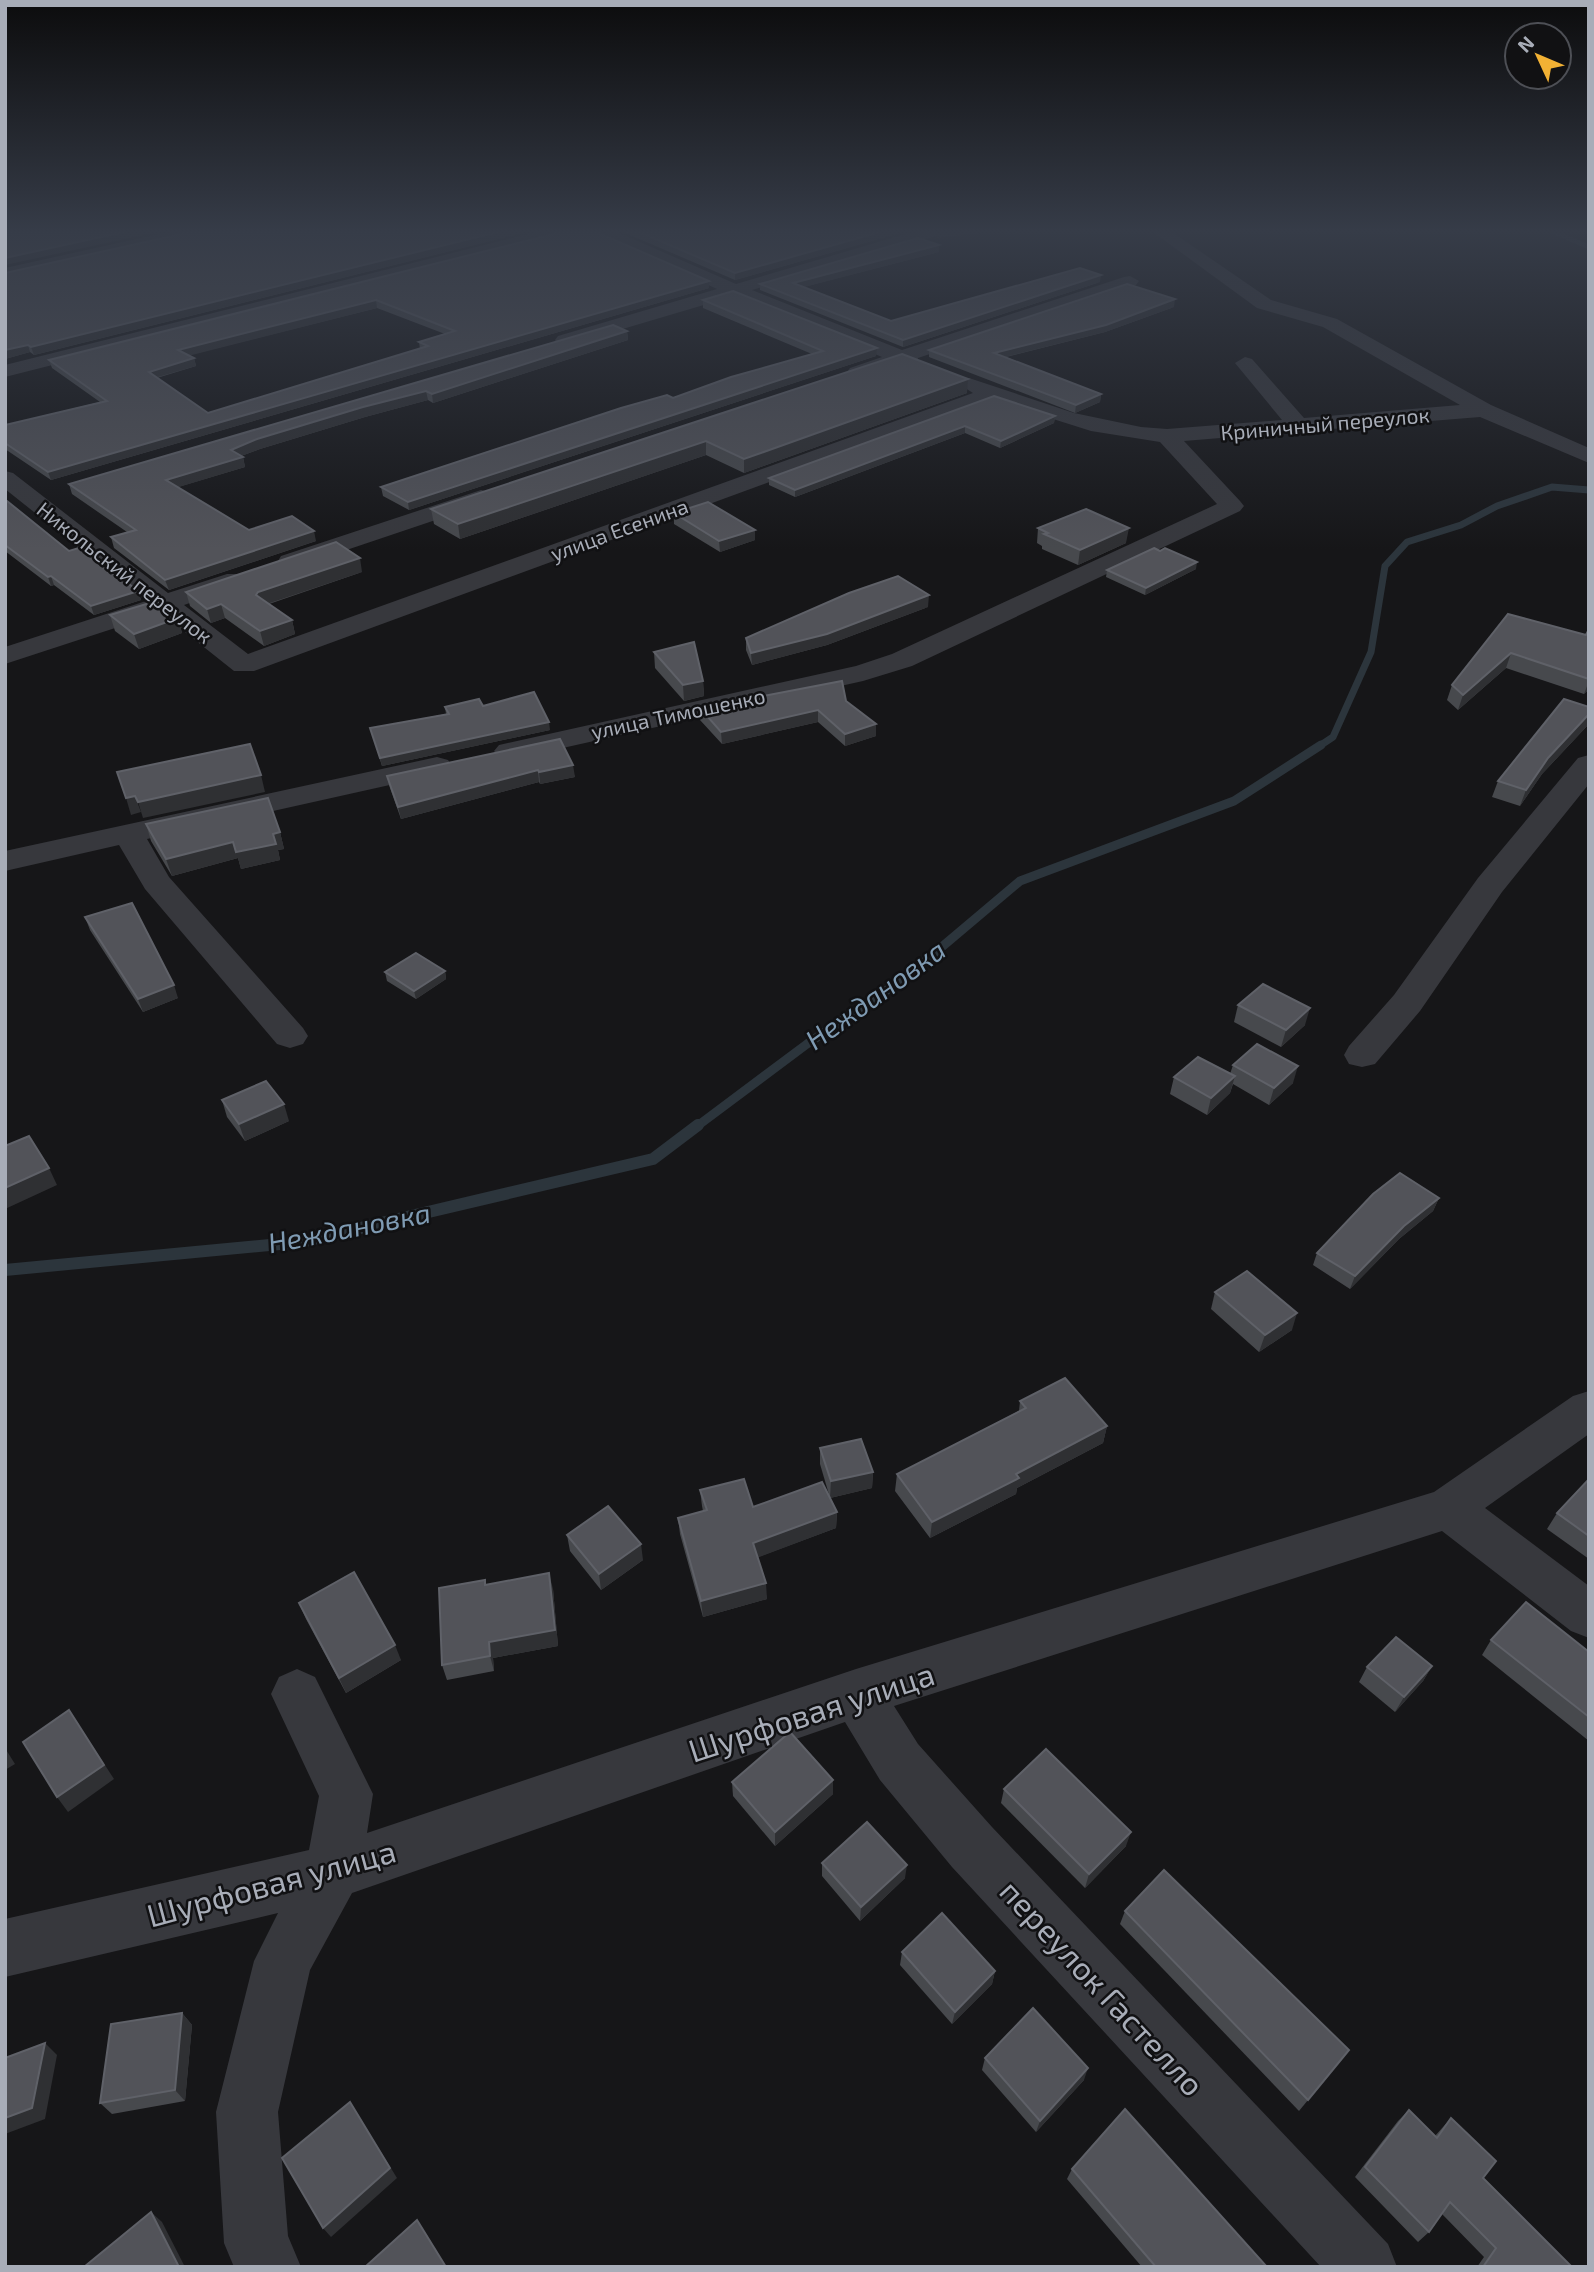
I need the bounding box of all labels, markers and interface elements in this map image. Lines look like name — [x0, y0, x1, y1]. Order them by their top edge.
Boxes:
north arrow — [1503, 21, 1573, 91]
text: N — [1512, 31, 1538, 57]
street label: Криничный переулок — [1219, 401, 1431, 446]
street label: улица Есенина — [547, 492, 692, 566]
street label: Никольский переулок — [32, 496, 218, 649]
street label: улица Тимошенко — [589, 682, 768, 745]
water label: Неждановка — [798, 932, 952, 1056]
water label: Неждановка — [265, 1195, 433, 1259]
street label: Шурфовая улица — [683, 1653, 939, 1770]
street label: Шурфовая улица — [142, 1831, 400, 1934]
street label: переулок Гастелло — [992, 1871, 1213, 2103]

